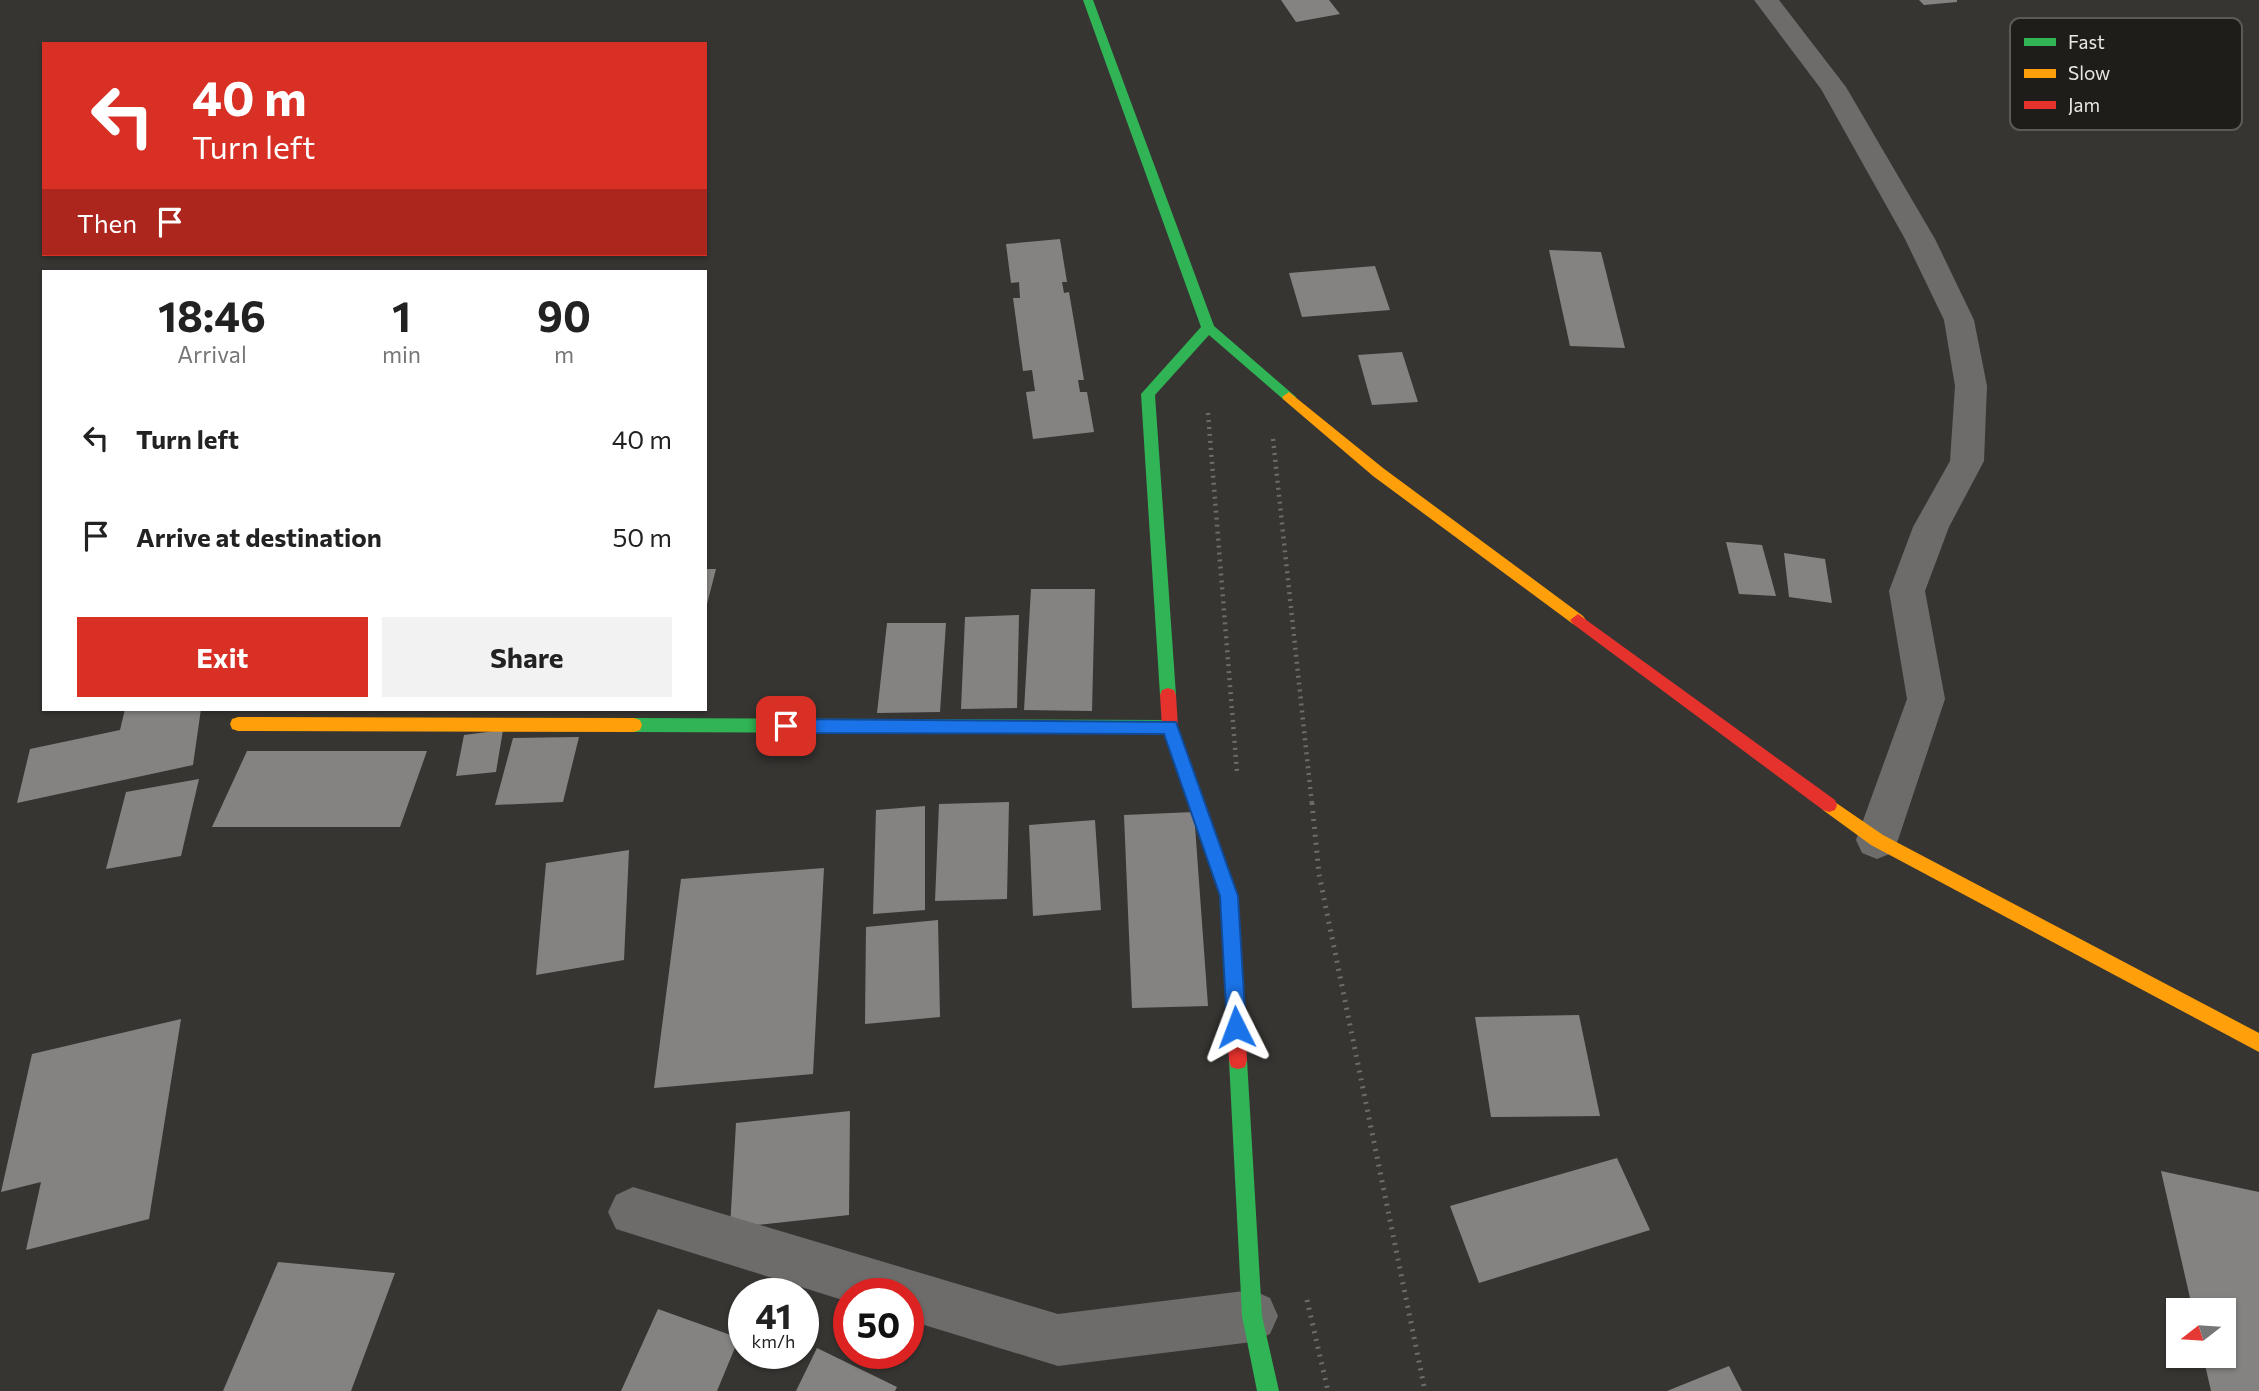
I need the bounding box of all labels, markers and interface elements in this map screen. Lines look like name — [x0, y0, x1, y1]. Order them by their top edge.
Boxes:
legend — [2010, 18, 2242, 130]
text: Fast — [2068, 30, 2105, 53]
text: Slow — [2068, 61, 2110, 84]
text: 40 m — [192, 66, 307, 126]
icon: left — [77, 70, 168, 161]
text: Jam — [2068, 93, 2100, 116]
text: Turn left — [192, 126, 316, 166]
icon: arrive — [151, 203, 189, 241]
text: Then — [77, 207, 137, 238]
text: 18:46 — [158, 289, 266, 341]
text: 1 — [392, 289, 411, 341]
text: 90 — [537, 289, 591, 341]
text: Arrival — [177, 340, 247, 368]
text: min — [382, 340, 421, 368]
text: m — [554, 340, 574, 368]
icon: left — [77, 419, 115, 457]
text: Turn left — [136, 423, 239, 454]
text: 40 m — [612, 423, 672, 454]
icon: arrive — [77, 517, 115, 555]
text: Arrive at destination — [136, 521, 382, 552]
text: 50 m — [612, 521, 672, 552]
button: Exit — [77, 617, 368, 697]
button: Share — [382, 617, 672, 697]
pin — [756, 696, 816, 756]
icon: arrive — [767, 707, 805, 745]
position arrow — [1199, 990, 1273, 1064]
speed limit sign: 50 — [833, 1278, 924, 1369]
text: 41 — [755, 1293, 792, 1336]
north arrow — [2166, 1298, 2236, 1368]
map controls — [2166, 1298, 2236, 1368]
text: km/h — [752, 1330, 795, 1352]

